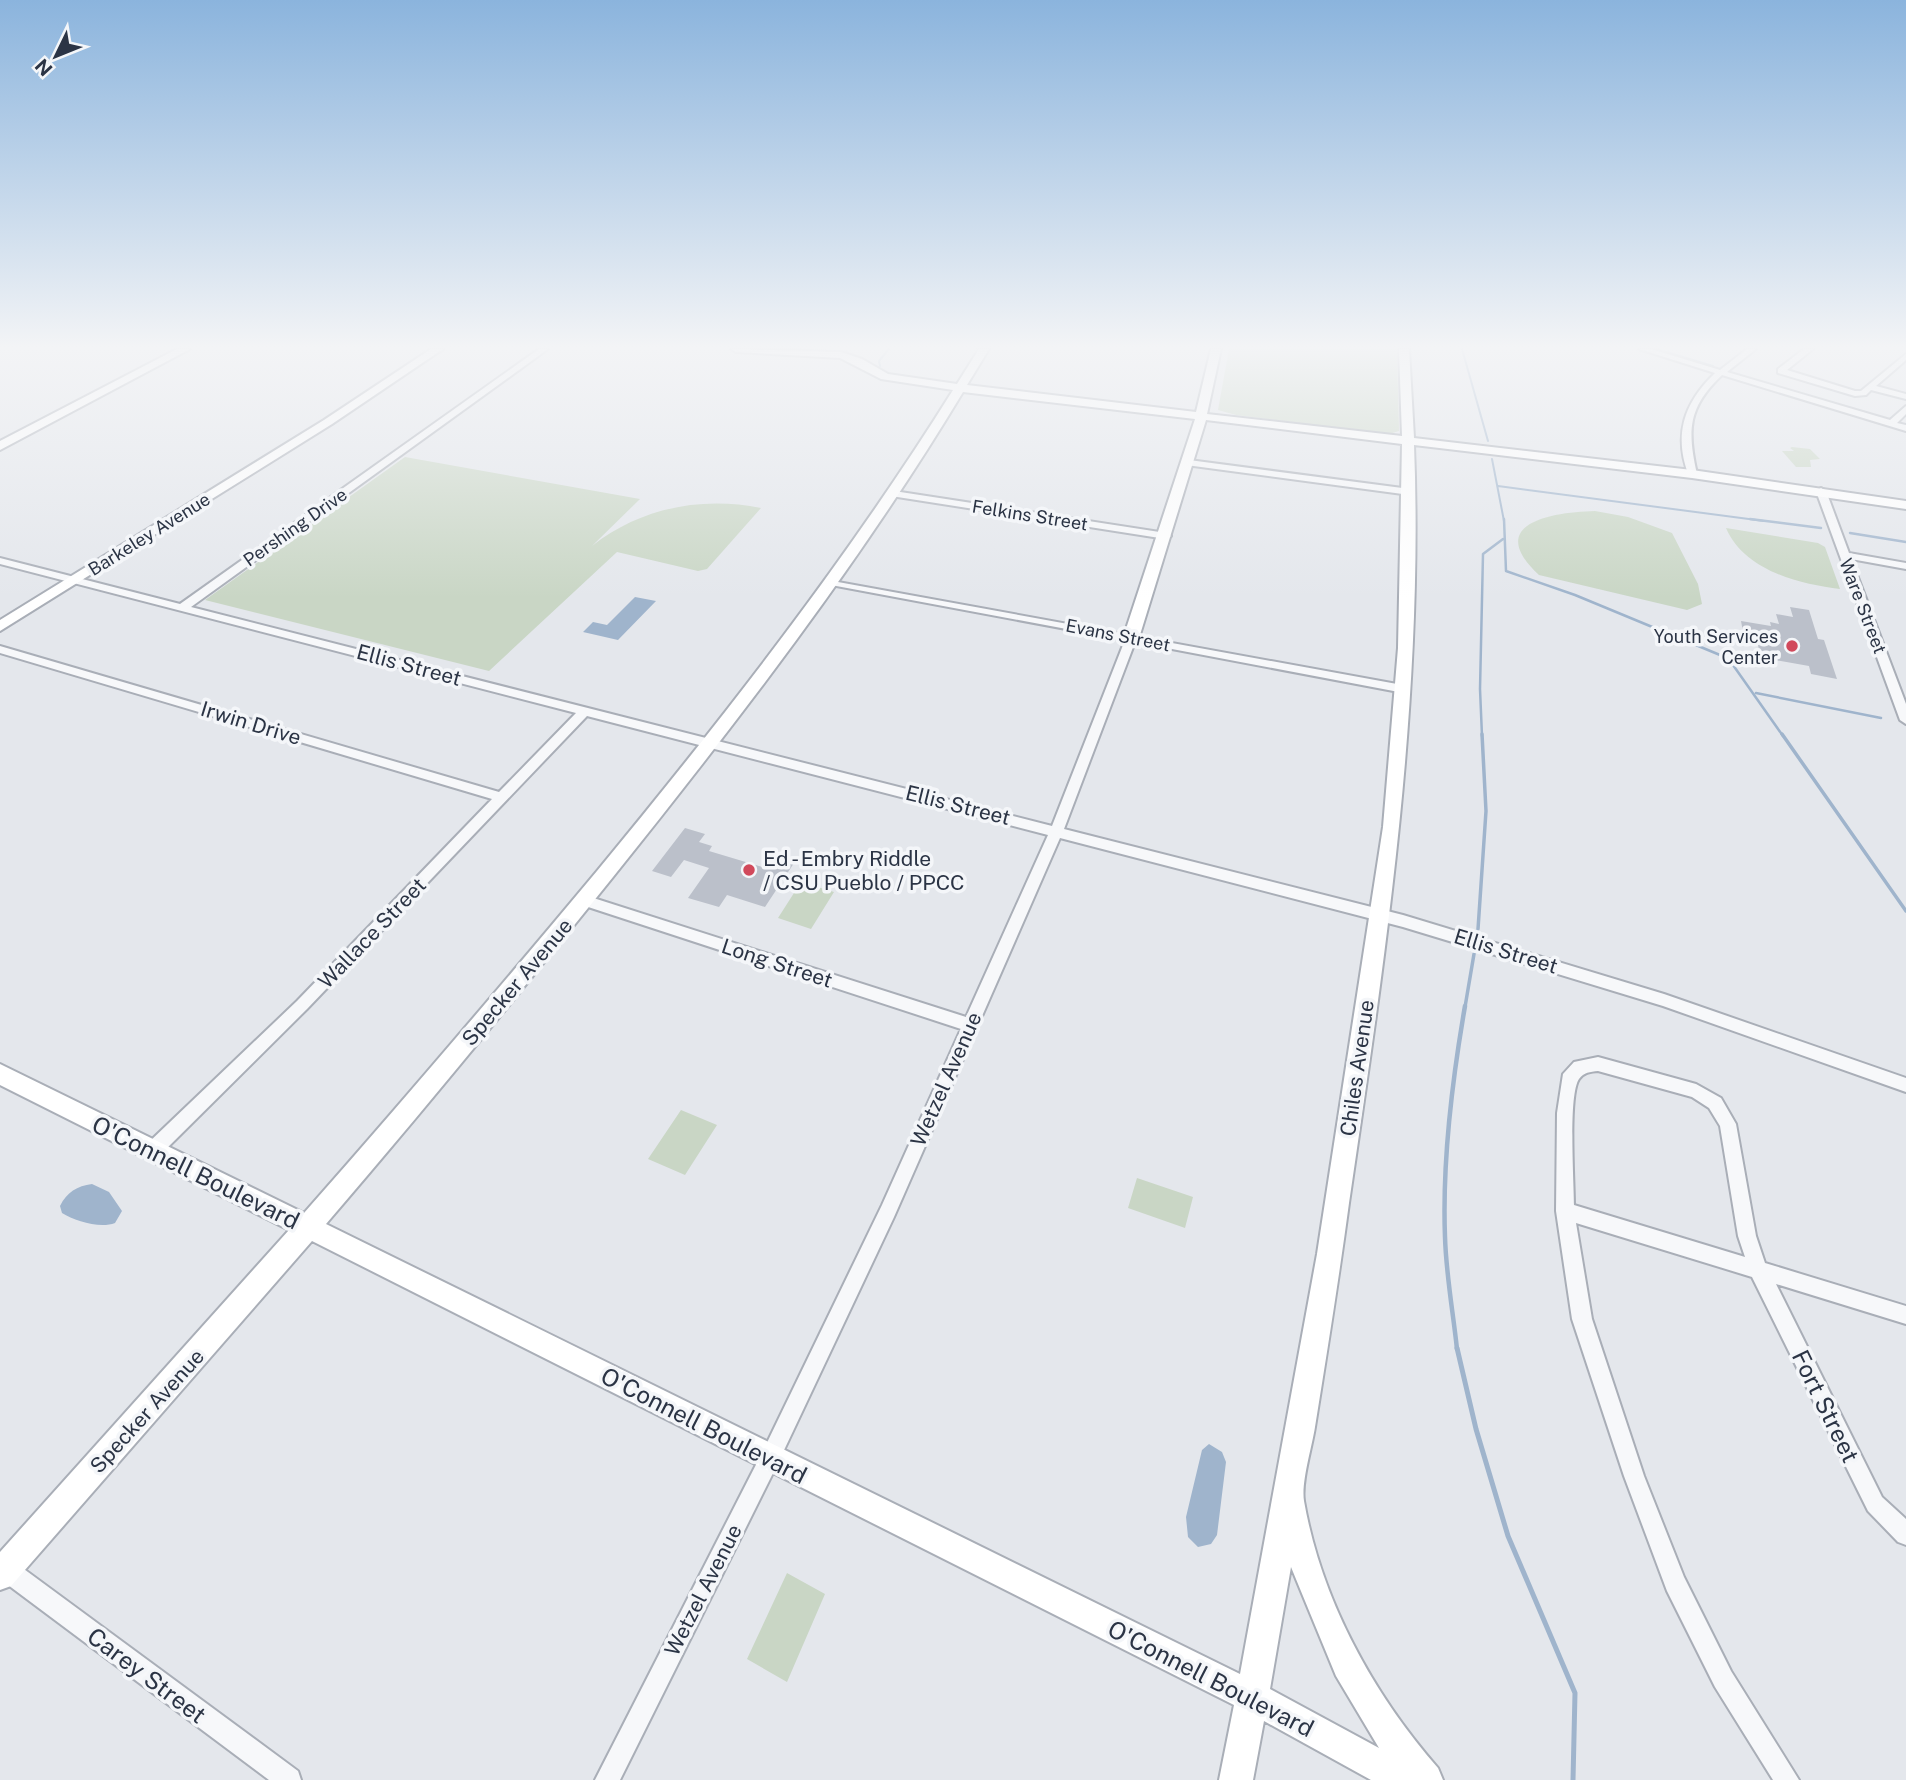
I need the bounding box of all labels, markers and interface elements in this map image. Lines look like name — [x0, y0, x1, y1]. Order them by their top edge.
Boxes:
north arrow — [21, 21, 91, 91]
text: N — [30, 55, 57, 81]
street label: Pershing Drive — [239, 484, 351, 570]
street label: Barkeley Avenue — [84, 488, 214, 580]
street label: Felkins Street — [971, 495, 1089, 535]
street label: Ware Street — [1835, 555, 1891, 657]
street label: Evans Street — [1064, 615, 1172, 655]
place label: Youth Services Center — [1654, 626, 1778, 668]
marker: Youth Services Center — [1784, 638, 1800, 654]
street label: Ellis Street — [354, 639, 464, 691]
street label: Irwin Drive — [198, 696, 304, 750]
street label: Ellis Street — [903, 780, 1013, 830]
place label: Ed - Embry Riddle / CSU Pueblo / PPCC — [763, 846, 965, 895]
marker: Ed - Embry Riddle / CSU Pueblo / PPCC — [741, 862, 757, 878]
street label: Wallace Street — [313, 872, 431, 994]
street label: Specker Avenue — [457, 913, 577, 1051]
street label: Ellis Street — [1451, 923, 1561, 979]
street label: Long Street — [718, 933, 836, 993]
street label: Chiles Avenue — [1335, 998, 1379, 1138]
street label: Wetzel Avenue — [905, 1008, 987, 1150]
street label: O'Connell Boulevard — [88, 1110, 304, 1234]
street label: Specker Avenue — [85, 1344, 209, 1478]
street label: Fort Street — [1787, 1345, 1865, 1467]
street label: O'Connell Boulevard — [596, 1361, 812, 1489]
street label: Wetzel Avenue — [659, 1520, 747, 1660]
street label: O'Connell Boulevard — [1103, 1614, 1319, 1742]
street label: Carey Street — [82, 1621, 212, 1729]

